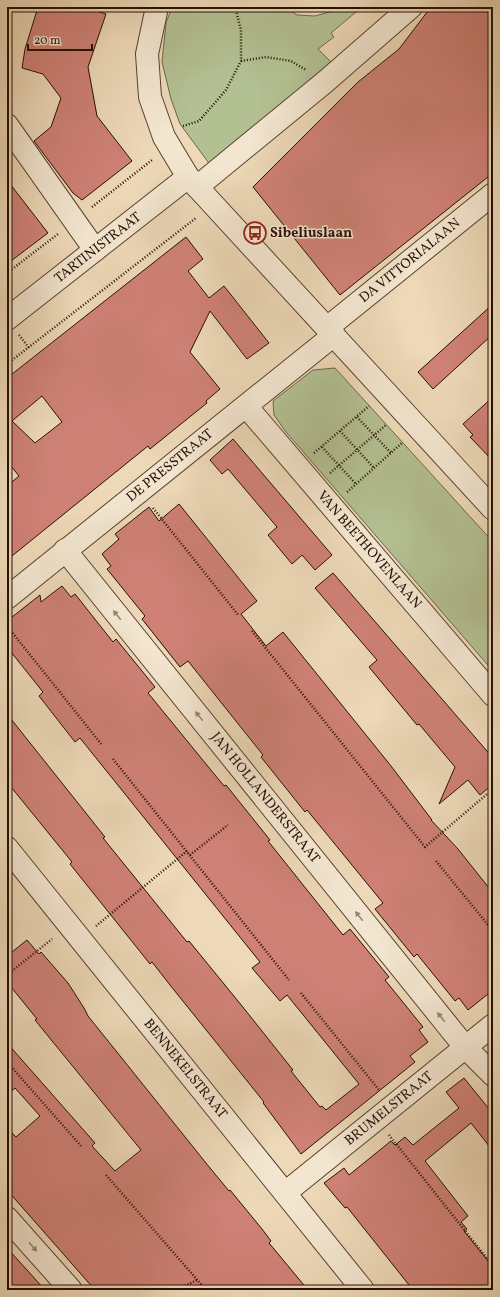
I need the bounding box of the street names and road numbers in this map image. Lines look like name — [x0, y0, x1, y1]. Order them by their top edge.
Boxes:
street label: TARTINISTRAAT — [51, 208, 145, 288]
street label: DA VITTORIALAAN — [355, 214, 465, 308]
street label: DE PRESSTRAAT — [123, 425, 217, 507]
street label: VAN BEETHOVENLAAN — [312, 487, 426, 613]
street label: JAN HOLLANDERSTRAAT — [206, 728, 324, 868]
street label: BENNEKELSTRAAT — [139, 1015, 231, 1123]
street label: BRUMELSTRAAT — [341, 1067, 437, 1151]

